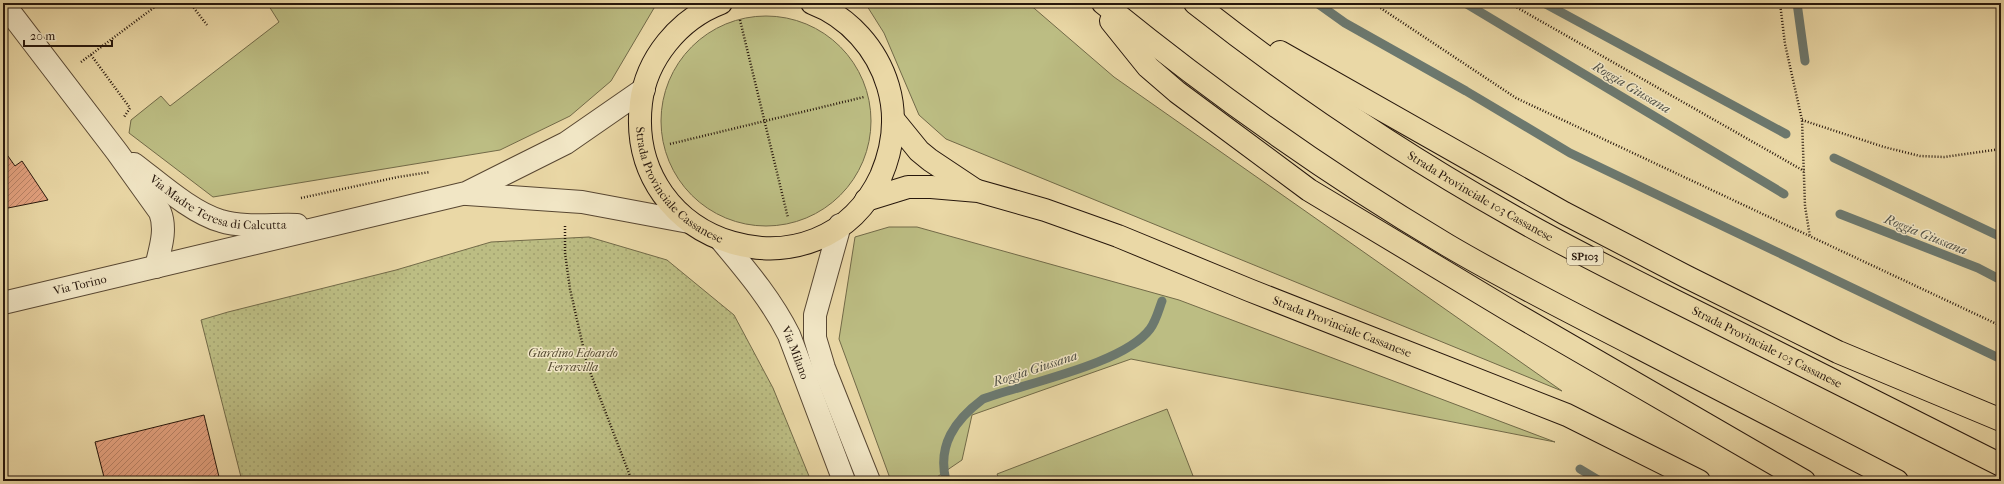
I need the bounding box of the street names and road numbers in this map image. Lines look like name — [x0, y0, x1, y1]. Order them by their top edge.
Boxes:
street label: Strada Provinciale Cassanese — [633, 126, 725, 246]
street label: Strada Provinciale 103 Cassanese — [1405, 148, 1556, 244]
street label: Via Madre Teresa di Calcutta — [146, 171, 287, 232]
road number: SP103 — [1567, 247, 1603, 265]
street label: Via Torino — [51, 272, 108, 298]
street label: Strada Provinciale Cassanese — [1271, 293, 1414, 360]
street label: Strada Provinciale 103 Cassanese — [1690, 303, 1844, 391]
street label: Via Milano — [778, 323, 812, 381]

